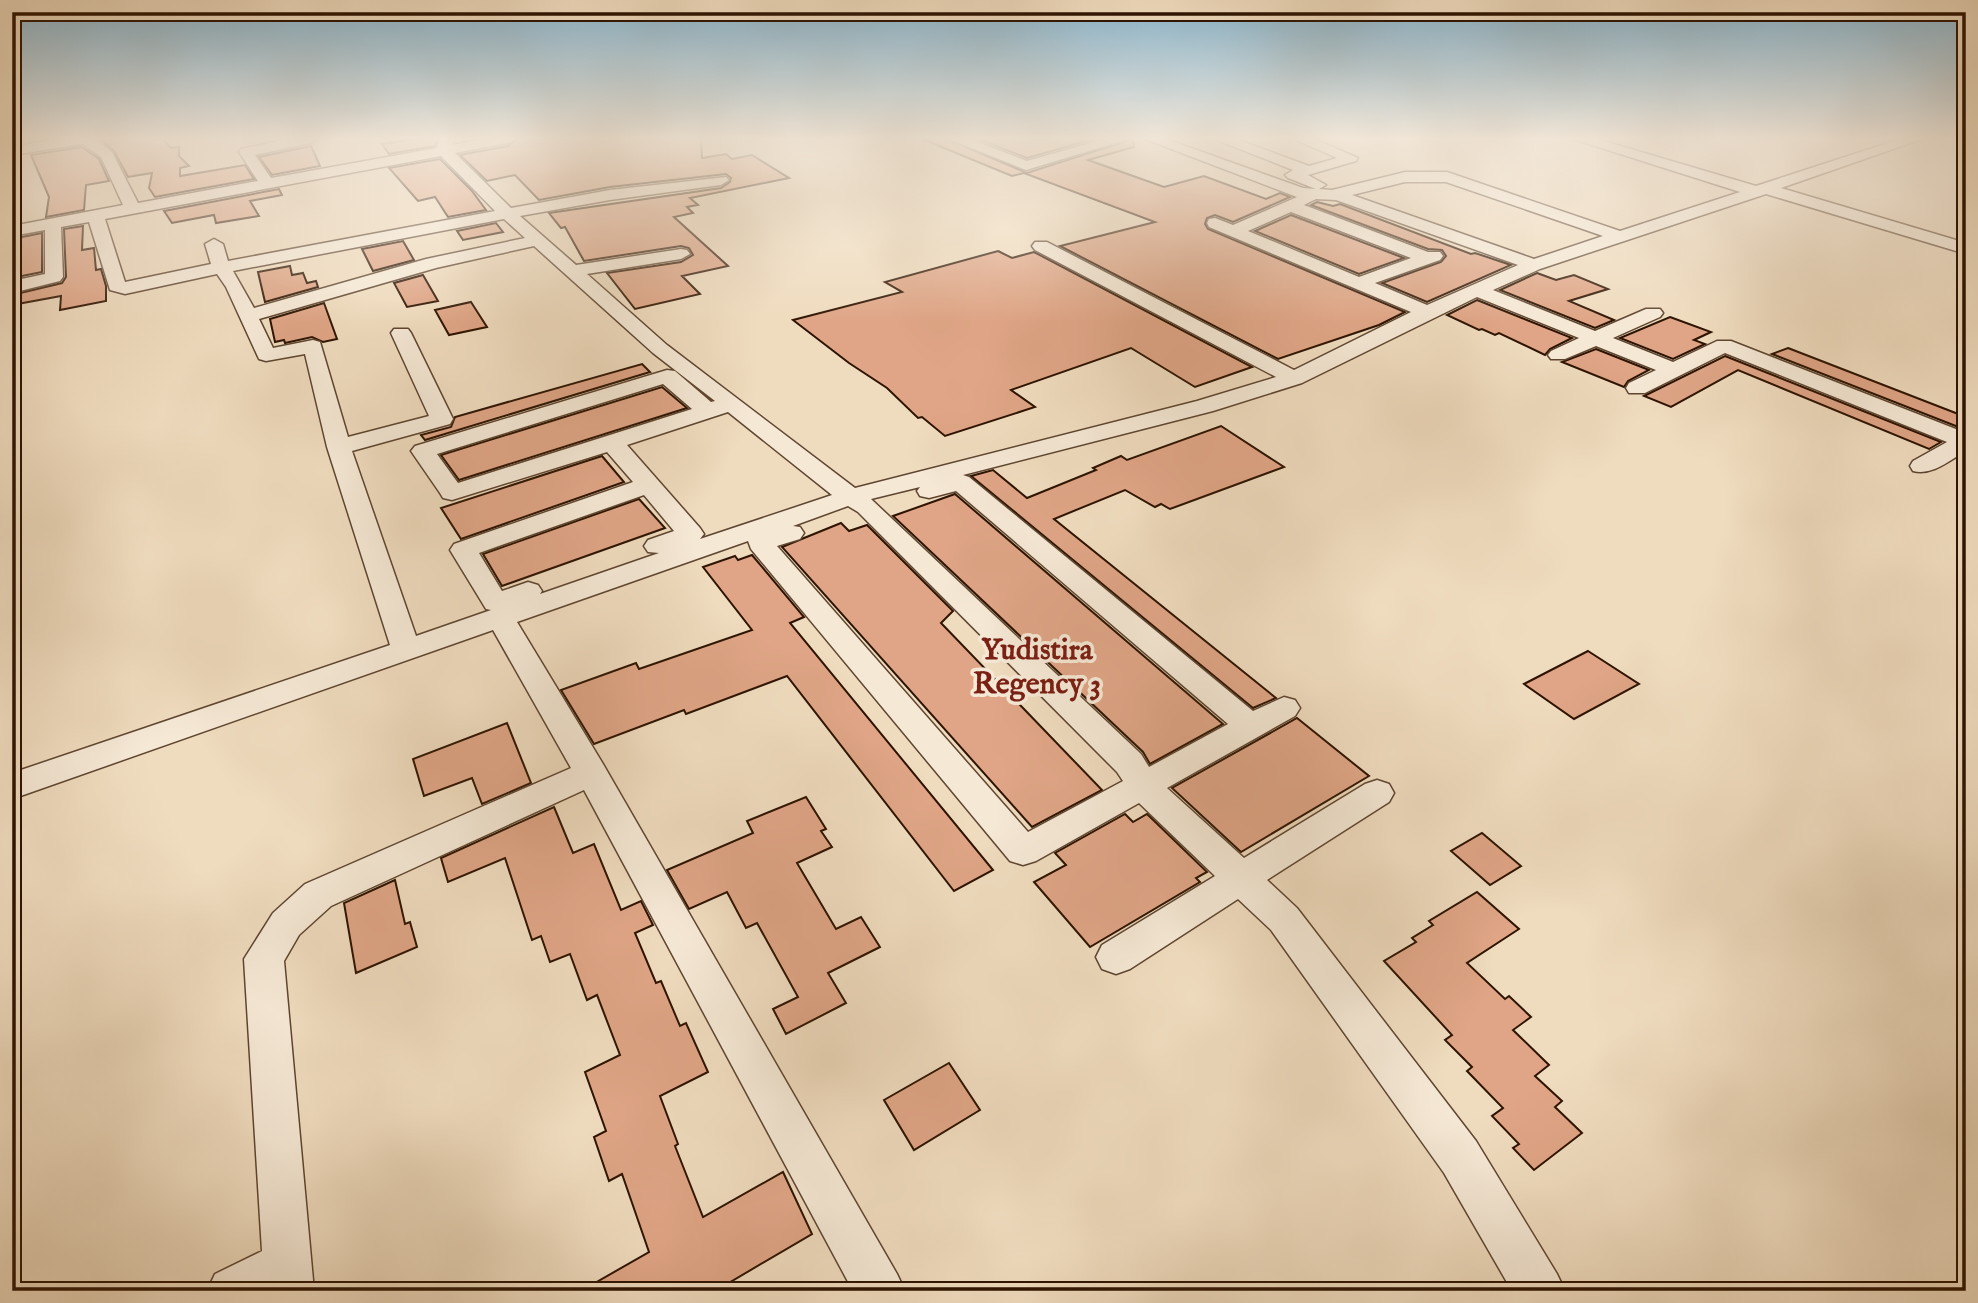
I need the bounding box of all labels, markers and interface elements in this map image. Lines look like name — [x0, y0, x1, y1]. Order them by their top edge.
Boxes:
district label: Yudistira Regency 3 — [973, 632, 1101, 704]

